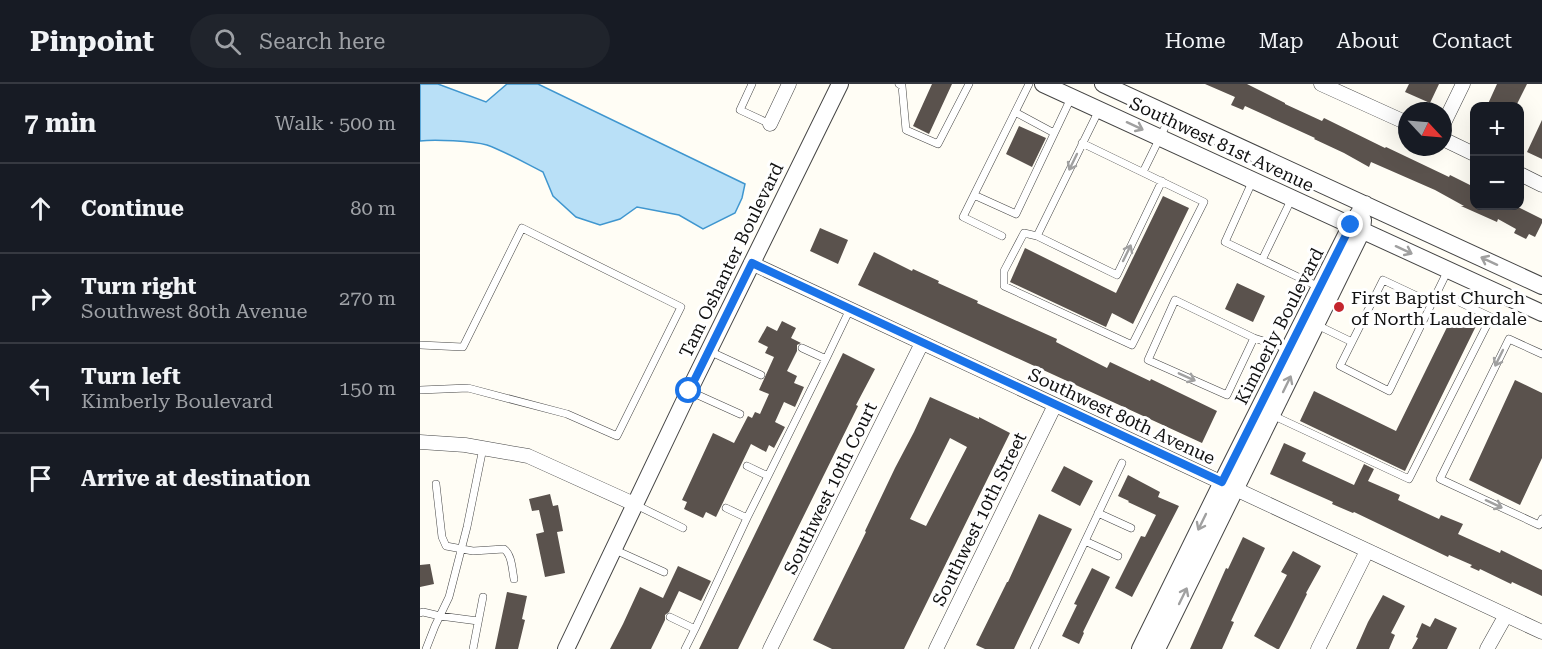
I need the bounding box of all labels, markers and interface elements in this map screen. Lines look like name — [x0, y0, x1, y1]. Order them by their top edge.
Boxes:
search box — [190, 14, 610, 68]
text: Pinpoint — [30, 25, 154, 58]
icon: search — [211, 25, 244, 58]
text: Search here — [259, 29, 385, 54]
text: Home — [1165, 29, 1226, 53]
text: Map — [1259, 29, 1304, 53]
text: About — [1337, 29, 1399, 53]
text: Contact — [1432, 29, 1512, 53]
street label: Southwest 81st Avenue — [1127, 92, 1317, 196]
north arrow — [1398, 102, 1452, 156]
map controls — [1470, 102, 1524, 210]
button: + — [1470, 102, 1524, 156]
text: 7 min — [24, 108, 96, 138]
text: Walk · 500 m — [275, 111, 396, 135]
one-way arrow — [1125, 121, 1143, 132]
one-way arrow — [1067, 153, 1079, 170]
button: − — [1470, 156, 1524, 210]
street label: Tam Oshanter Boulevard — [675, 159, 788, 361]
icon: ahead — [24, 192, 57, 225]
text: Continue — [81, 196, 184, 221]
text: 80 m — [350, 196, 396, 220]
route end — [1337, 211, 1363, 237]
street label: Kimberly Boulevard — [1230, 244, 1328, 408]
one-way arrow — [1395, 244, 1413, 256]
one-way arrow — [1121, 245, 1133, 263]
one-way arrow — [1480, 255, 1498, 267]
text: Turn right — [81, 274, 196, 299]
icon: right — [24, 282, 57, 315]
text: 270 m — [339, 286, 396, 310]
place label: First Baptist Church of North Lauderdale — [1351, 287, 1527, 329]
text: Southwest 80th Avenue — [81, 299, 307, 323]
marker: First Baptist Church of North Lauderdale — [1332, 300, 1346, 314]
one-way arrow — [1493, 348, 1504, 366]
street label: Southwest 80th Avenue — [1025, 363, 1219, 469]
text: Turn left — [81, 364, 181, 389]
icon: left — [24, 372, 57, 405]
one-way arrow — [1178, 372, 1196, 384]
one-way arrow — [1282, 375, 1294, 393]
text: 150 m — [339, 376, 396, 400]
route start — [675, 377, 701, 403]
text: Kimberly Boulevard — [81, 389, 273, 413]
street label: Southwest 10th Court — [779, 398, 881, 577]
street label: Southwest 10th Street — [928, 428, 1030, 609]
icon: arrive — [24, 462, 57, 495]
text: Arrive at destination — [81, 466, 310, 491]
one-way arrow — [1485, 500, 1503, 511]
one-way arrow — [1196, 512, 1208, 530]
one-way arrow — [1178, 588, 1190, 606]

